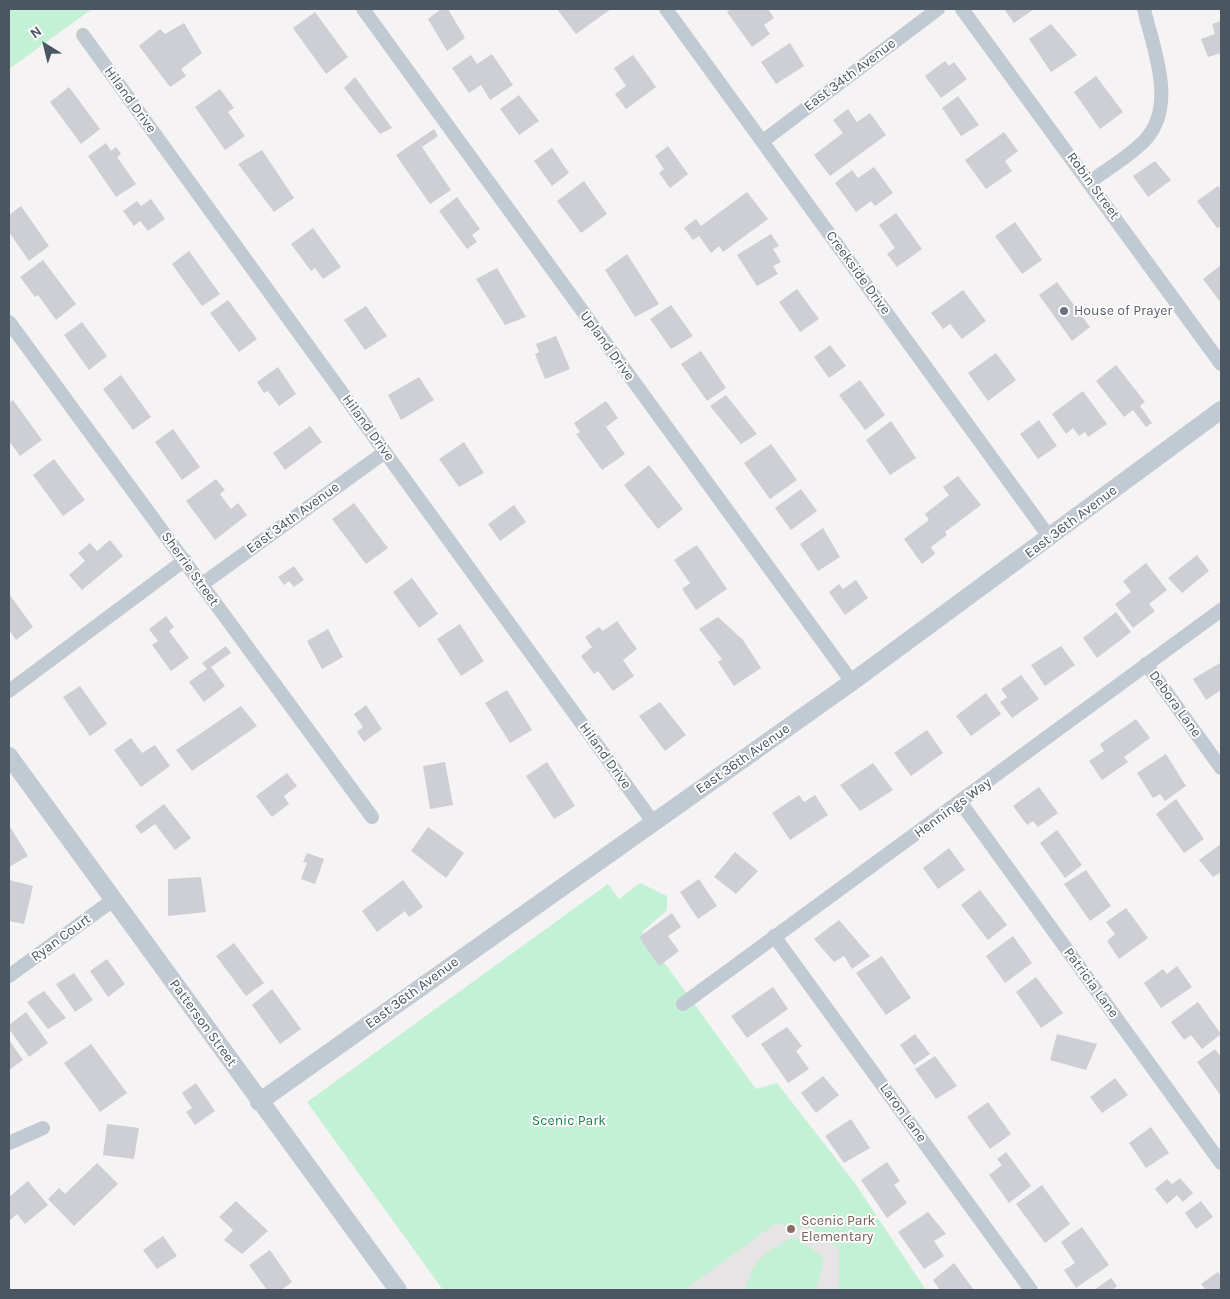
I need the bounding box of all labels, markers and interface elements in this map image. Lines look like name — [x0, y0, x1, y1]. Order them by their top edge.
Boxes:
north arrow — [20, 20, 70, 70]
text: N — [27, 23, 45, 42]
street label: East 34th Avenue — [801, 35, 899, 115]
street label: Hiland Drive — [100, 64, 160, 136]
street label: Robin Street — [1063, 149, 1123, 223]
street label: Creekside Drive — [822, 228, 894, 318]
place label: House of Prayer — [1074, 303, 1172, 319]
marker: House of Prayer — [1058, 305, 1070, 317]
street label: Upland Drive — [576, 308, 638, 384]
street label: Hiland Drive — [338, 392, 398, 464]
street label: East 34th Avenue — [243, 479, 343, 557]
street label: East 36th Avenue — [1022, 482, 1120, 562]
street label: Sherrie Street — [158, 529, 222, 609]
street label: Debora Lane — [1145, 667, 1205, 741]
street label: Hiland Drive — [575, 720, 635, 792]
street label: East 36th Avenue — [693, 720, 793, 798]
street label: Hennings Way — [911, 774, 995, 842]
street label: Ryan Court — [28, 911, 94, 965]
street label: Patricia Lane — [1060, 945, 1122, 1021]
street label: East 36th Avenue — [362, 954, 462, 1032]
street label: Patterson Street — [166, 976, 240, 1070]
street label: Laron Lane — [876, 1080, 930, 1146]
park label: Scenic Park — [532, 1113, 606, 1129]
place label: Scenic Park Elementary — [801, 1213, 875, 1246]
marker: Scenic Park Elementary — [785, 1223, 797, 1235]

